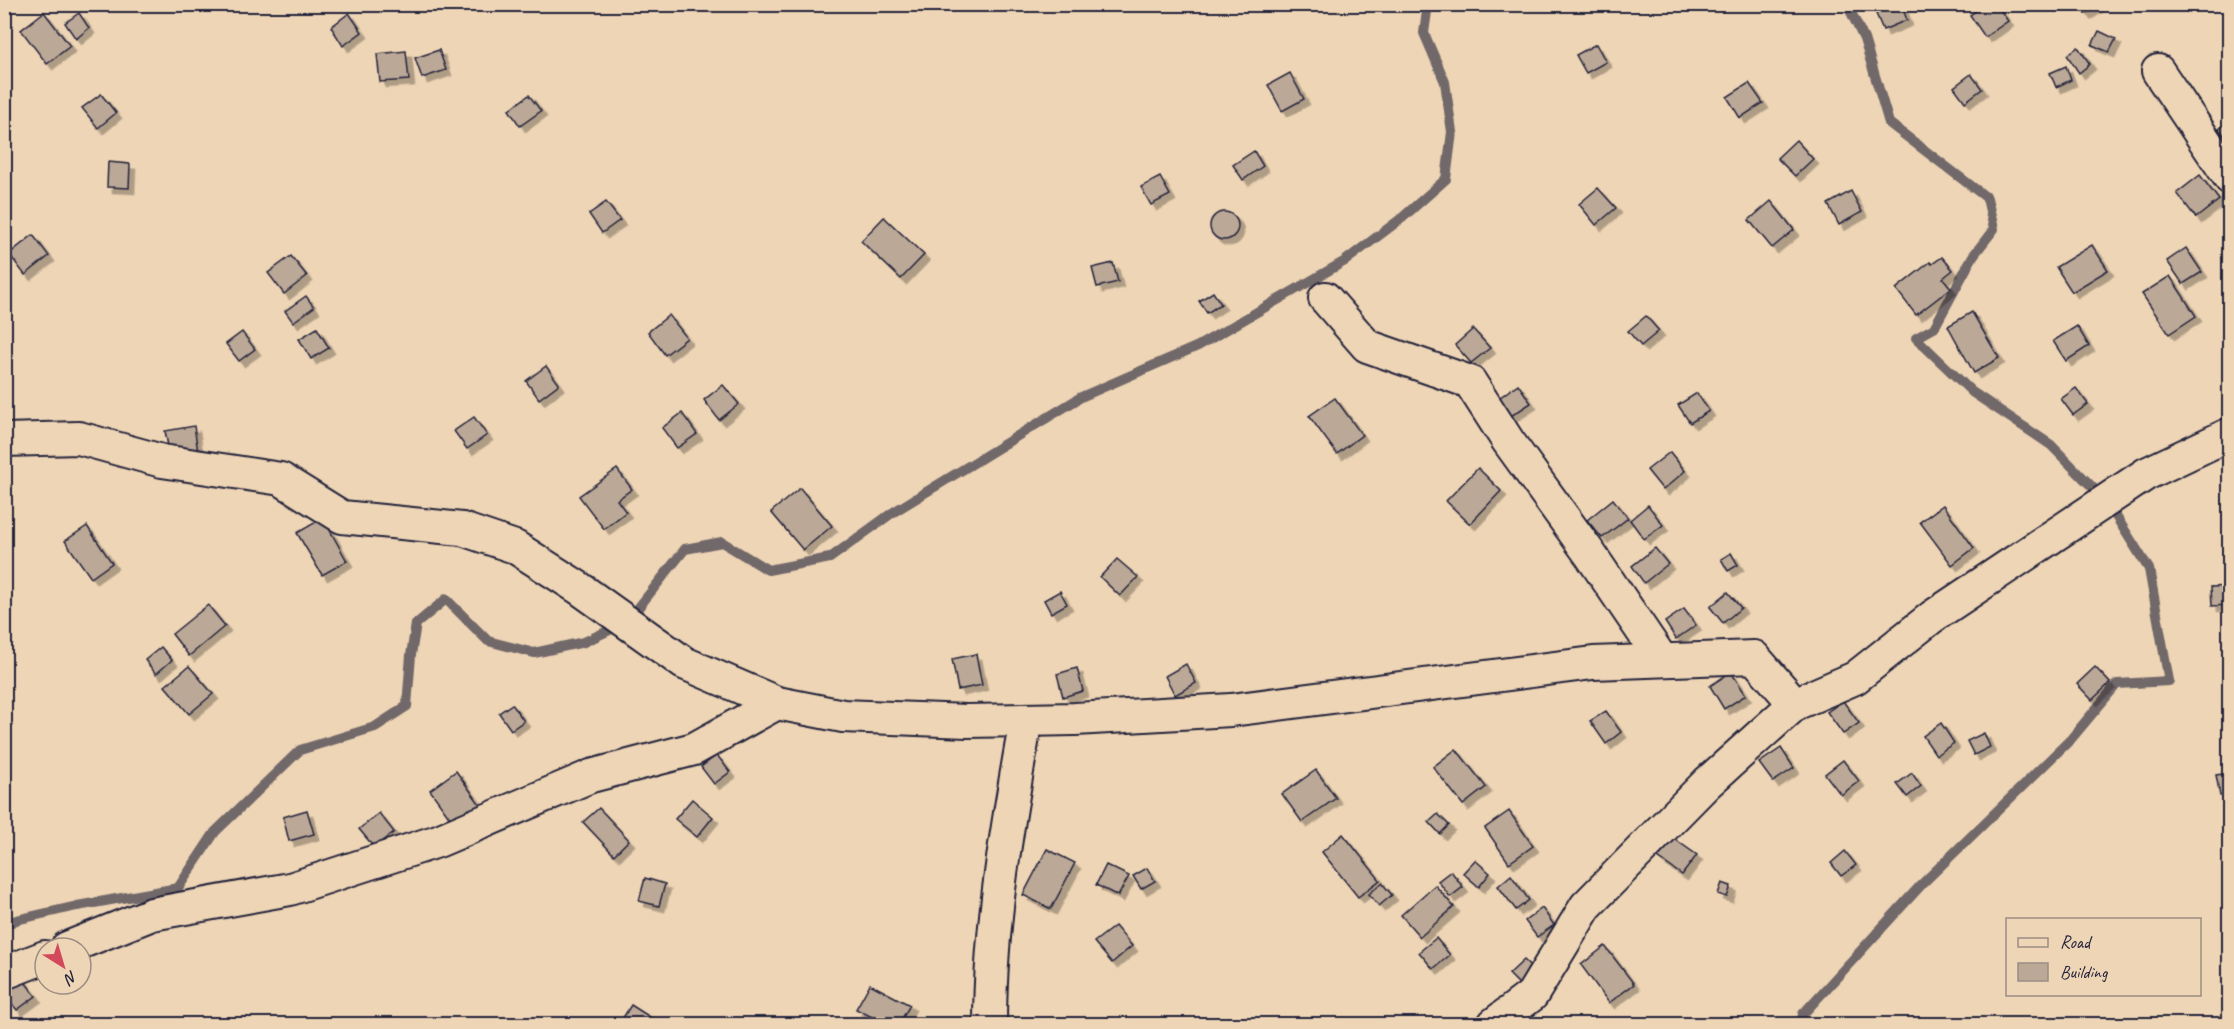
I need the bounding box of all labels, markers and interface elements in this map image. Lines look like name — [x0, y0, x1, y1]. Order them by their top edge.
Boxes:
legend — [2006, 918, 2201, 996]
text: Road — [2060, 931, 2093, 953]
north arrow — [33, 936, 93, 996]
text: Building — [2060, 961, 2109, 983]
text: N — [59, 966, 81, 990]

